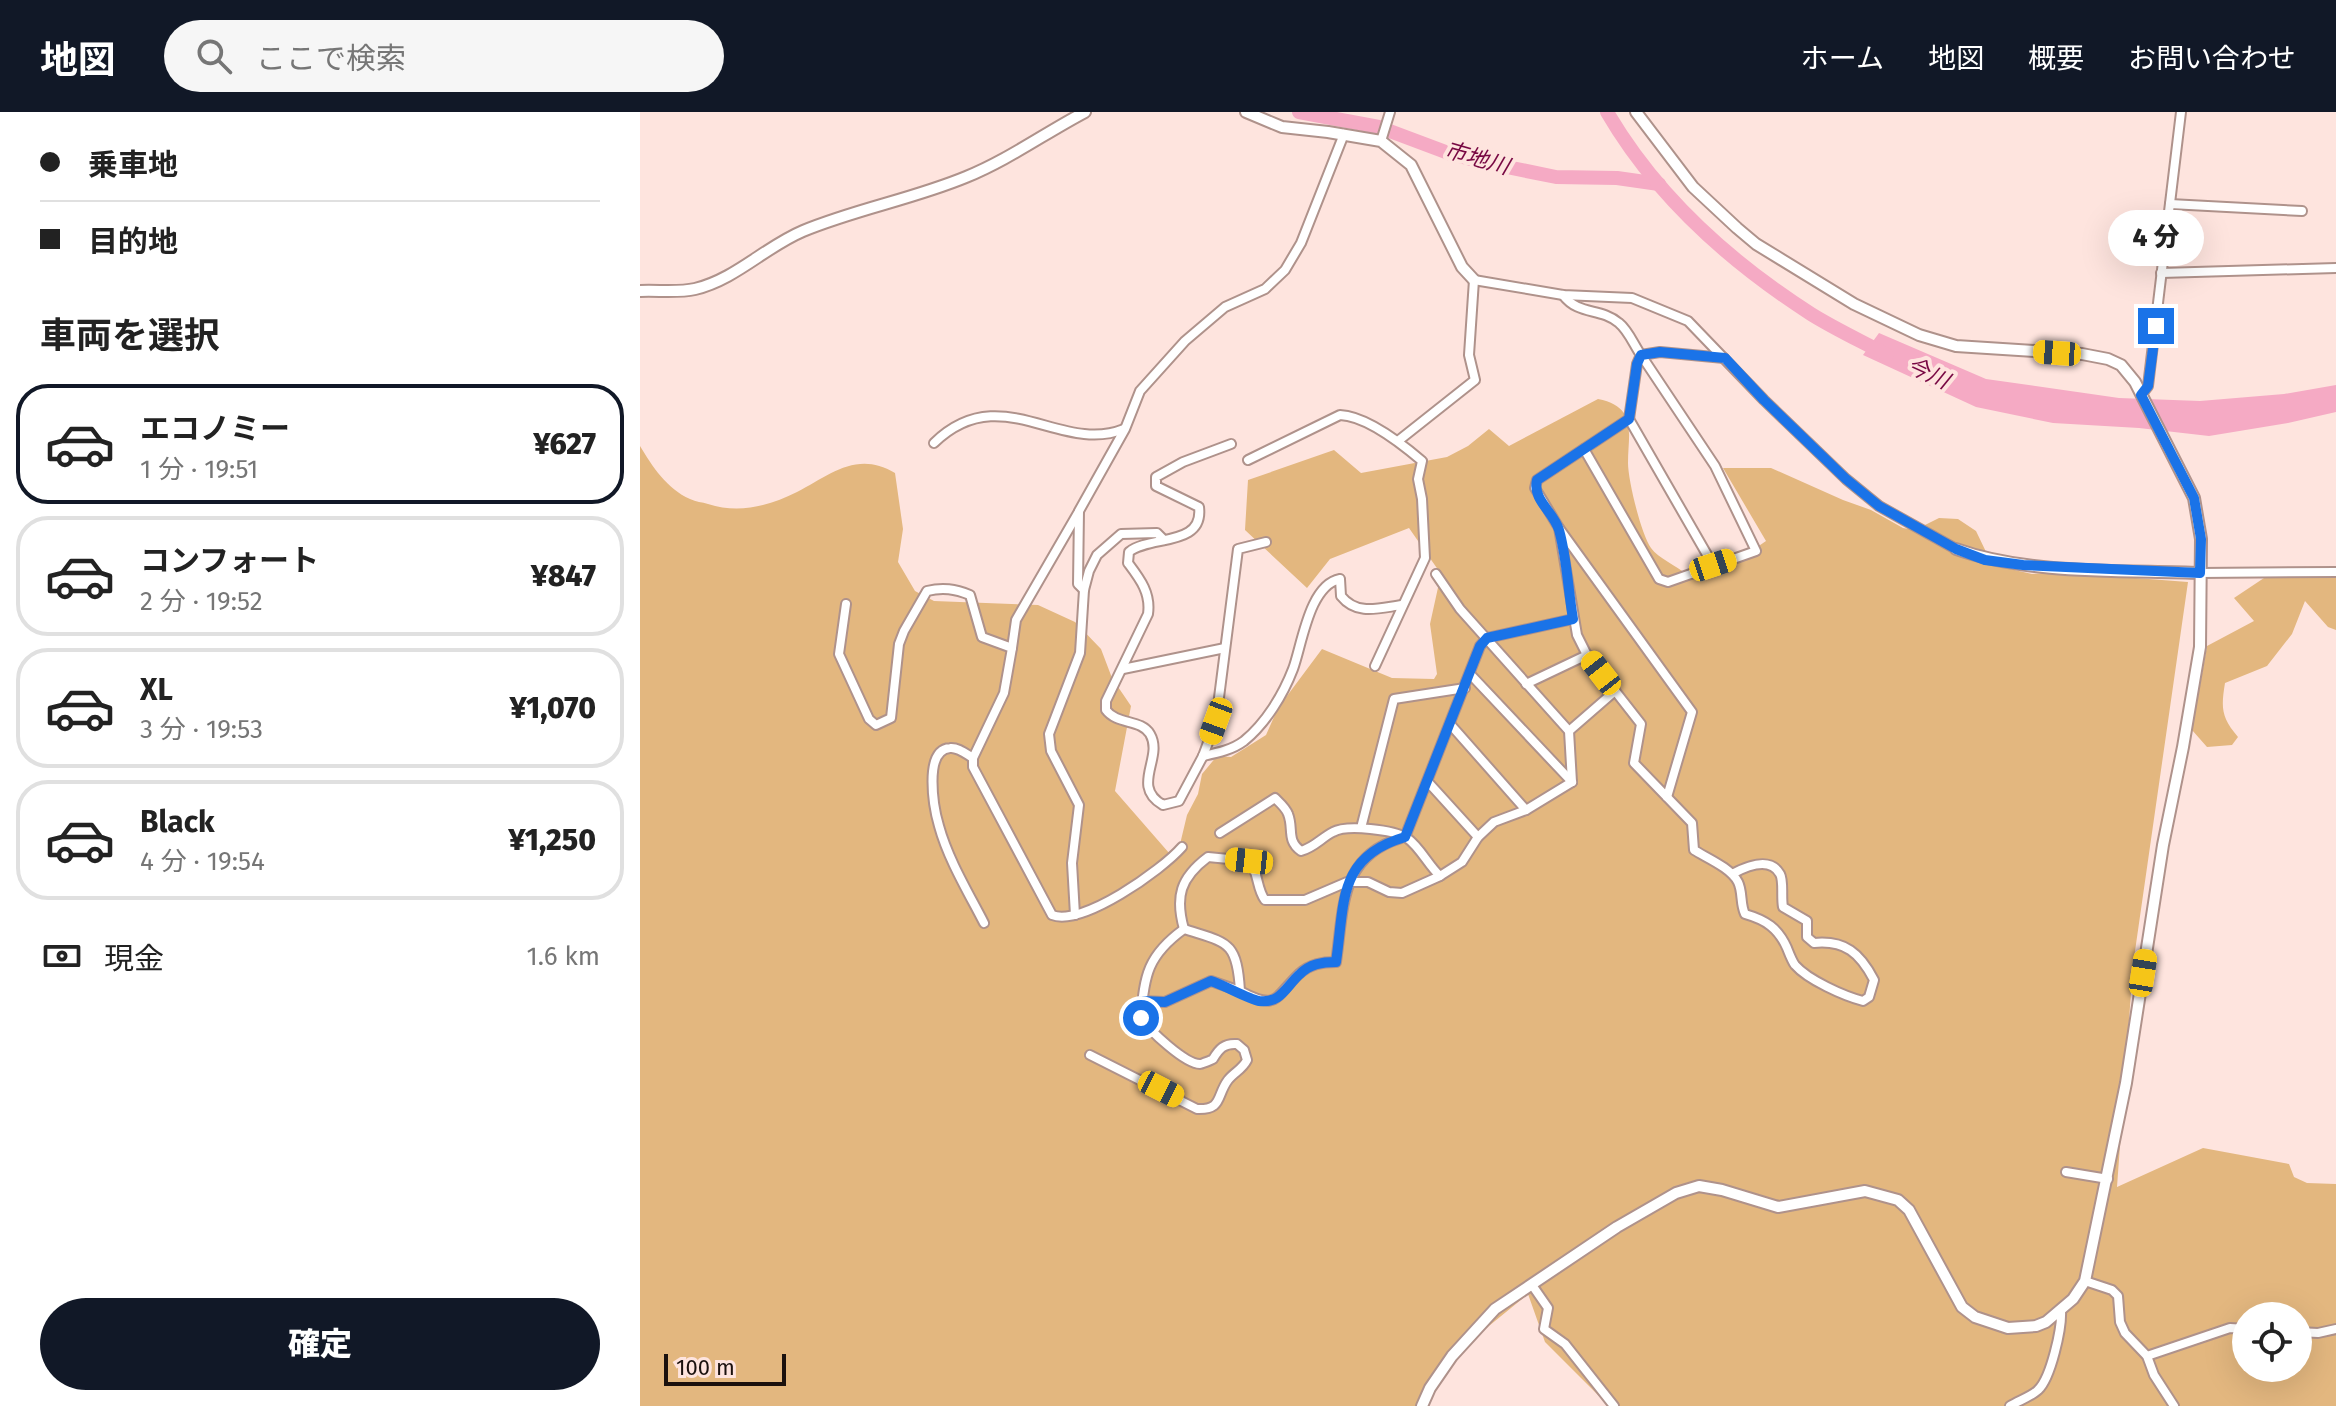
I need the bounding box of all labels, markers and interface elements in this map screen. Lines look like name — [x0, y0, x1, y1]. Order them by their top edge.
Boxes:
search box — [164, 20, 724, 92]
icon: search — [192, 34, 236, 78]
text: 地図 — [40, 37, 116, 83]
text: ここで検索 — [256, 41, 406, 77]
text: ホーム — [1801, 42, 1884, 75]
text: 地図 — [1928, 42, 1984, 75]
text: 概要 — [2028, 42, 2084, 75]
text: お問い合わせ — [2128, 42, 2296, 75]
water label: 市地川 — [1442, 136, 1514, 181]
text: 乗車地 — [88, 147, 178, 183]
callout: 4 分 — [2108, 210, 2204, 266]
text: 4 分 — [2133, 222, 2179, 253]
text: 目的地 — [88, 224, 178, 260]
route end — [2138, 308, 2174, 344]
text: 車両を選択 — [40, 314, 220, 358]
car — [2032, 339, 2082, 367]
water label: 今川 — [1902, 351, 1955, 395]
icon: car — [44, 408, 116, 480]
text: エコノミー — [140, 411, 290, 447]
text: ¥627 — [533, 426, 596, 462]
text: 1 分 · 19:51 — [140, 454, 258, 485]
icon: car — [44, 540, 116, 612]
text: コンフォート — [140, 543, 319, 579]
car — [1686, 546, 1740, 584]
text: ¥847 — [531, 558, 596, 594]
text: 2 分 · 19:52 — [140, 586, 263, 617]
car — [1577, 647, 1625, 699]
icon: car — [44, 672, 116, 744]
text: XL — [140, 672, 173, 708]
text: ¥1,070 — [510, 690, 596, 726]
car — [1197, 694, 1235, 748]
text: 3 分 · 19:53 — [140, 714, 263, 745]
icon: car — [44, 804, 116, 876]
text: Black — [140, 804, 215, 840]
text: ¥1,250 — [508, 822, 596, 858]
text: 4 分 · 19:54 — [140, 846, 265, 877]
car — [1224, 847, 1274, 875]
icon: cash — [40, 934, 84, 978]
text: 現金 — [104, 941, 164, 977]
text: 1.6 km — [526, 941, 600, 972]
car — [2127, 947, 2159, 999]
route start — [1123, 1000, 1159, 1036]
car — [1134, 1067, 1188, 1111]
button: 確定 — [40, 1298, 600, 1390]
map controls — [2232, 1302, 2312, 1382]
button: locate — [2232, 1302, 2312, 1382]
scale bar — [664, 1350, 786, 1386]
text: 100 m — [676, 1354, 735, 1381]

